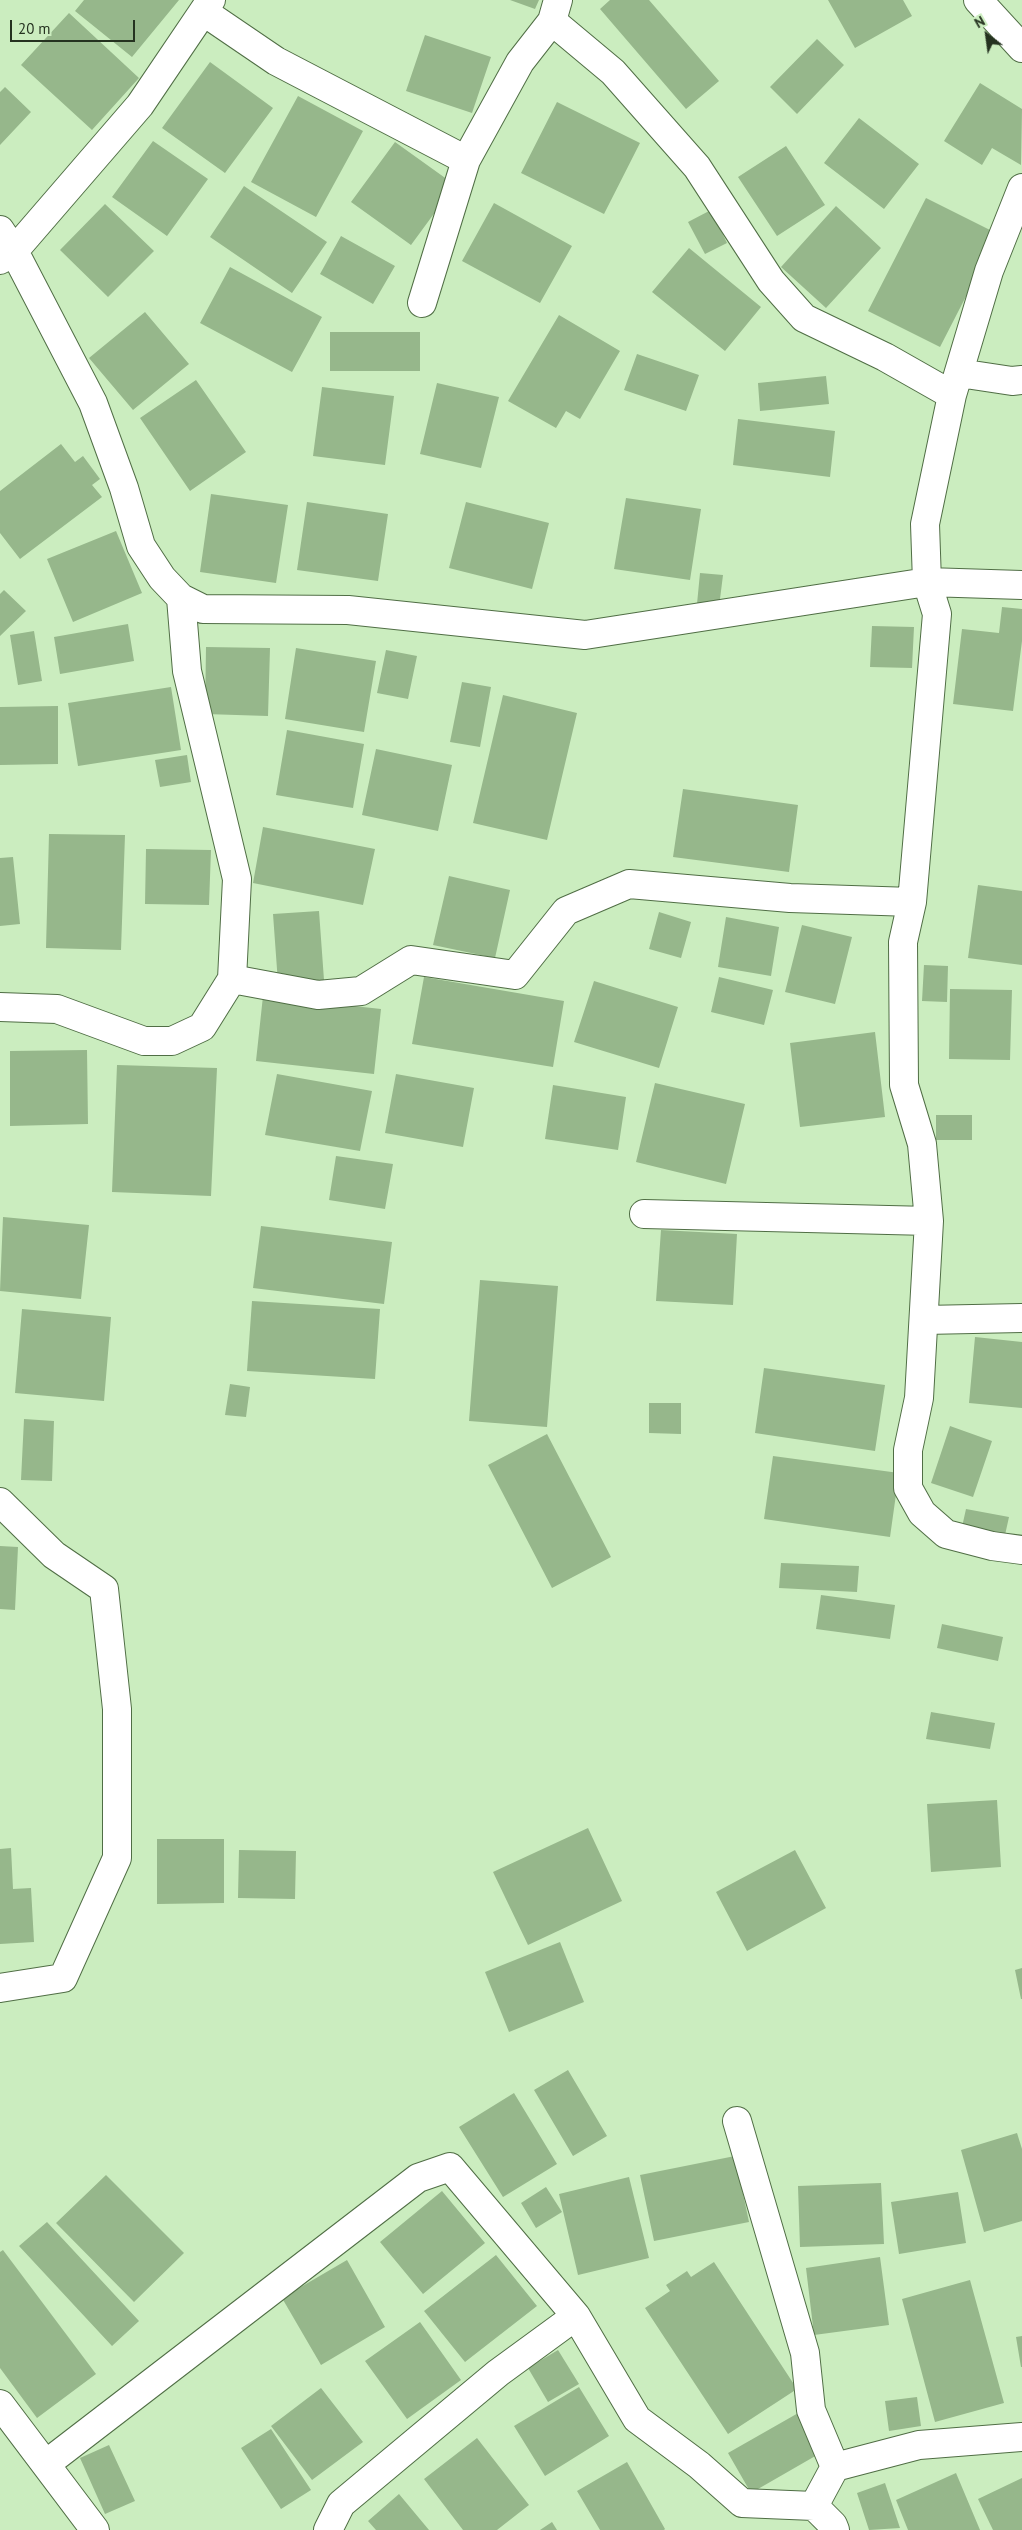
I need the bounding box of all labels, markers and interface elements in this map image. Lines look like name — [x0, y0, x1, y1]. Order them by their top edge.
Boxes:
scale bar — [12, 10, 138, 42]
north arrow — [962, 10, 1012, 60]
text: N — [971, 12, 988, 32]
text: 20 m — [18, 19, 51, 38]

